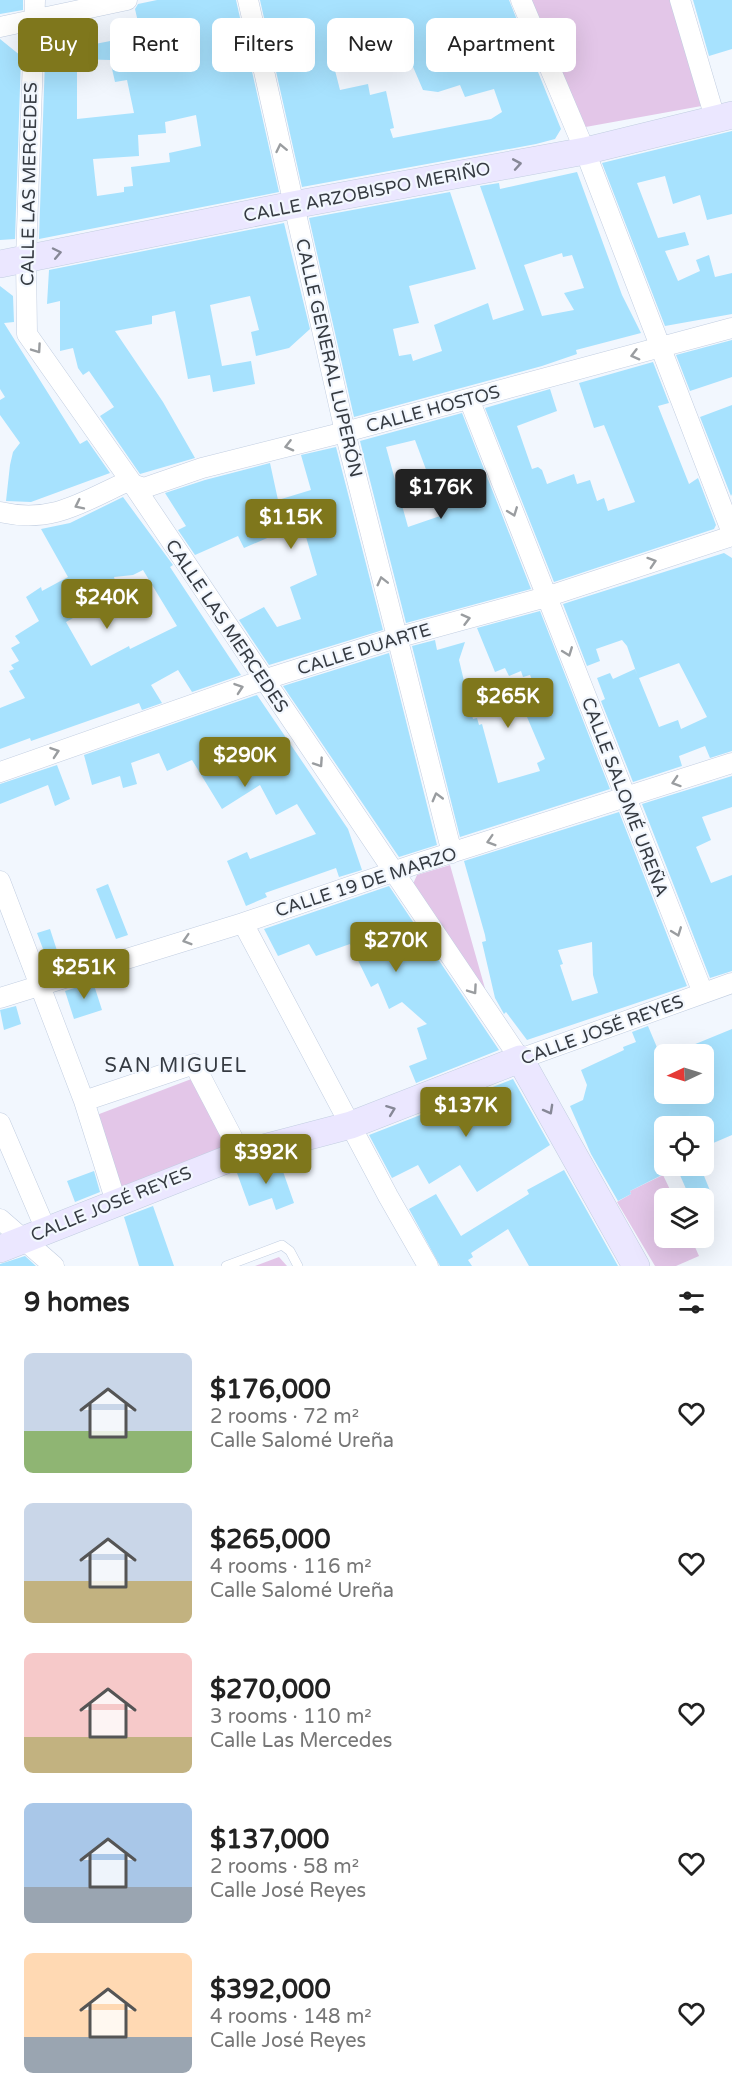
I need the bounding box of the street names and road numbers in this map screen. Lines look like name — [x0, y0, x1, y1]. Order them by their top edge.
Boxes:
street label: CALLE LAS MERCEDES — [16, 82, 42, 286]
street label: CALLE ARZOBISPO MERIÑO — [242, 157, 492, 227]
street label: CALLE GENERAL LUPERÓN — [291, 237, 367, 479]
street label: CALLE HOSTOS — [364, 381, 502, 437]
street label: CALLE LAS MERCEDES — [161, 535, 293, 717]
street label: CALLE DUARTE — [295, 618, 433, 680]
street label: CALLE SALOMÉ UREÑA — [577, 694, 673, 900]
street label: CALLE 19 DE MARZO — [272, 842, 460, 922]
street label: CALLE JOSÉ REYES — [518, 990, 686, 1070]
street label: CALLE JOSÉ REYES — [27, 1162, 195, 1246]

